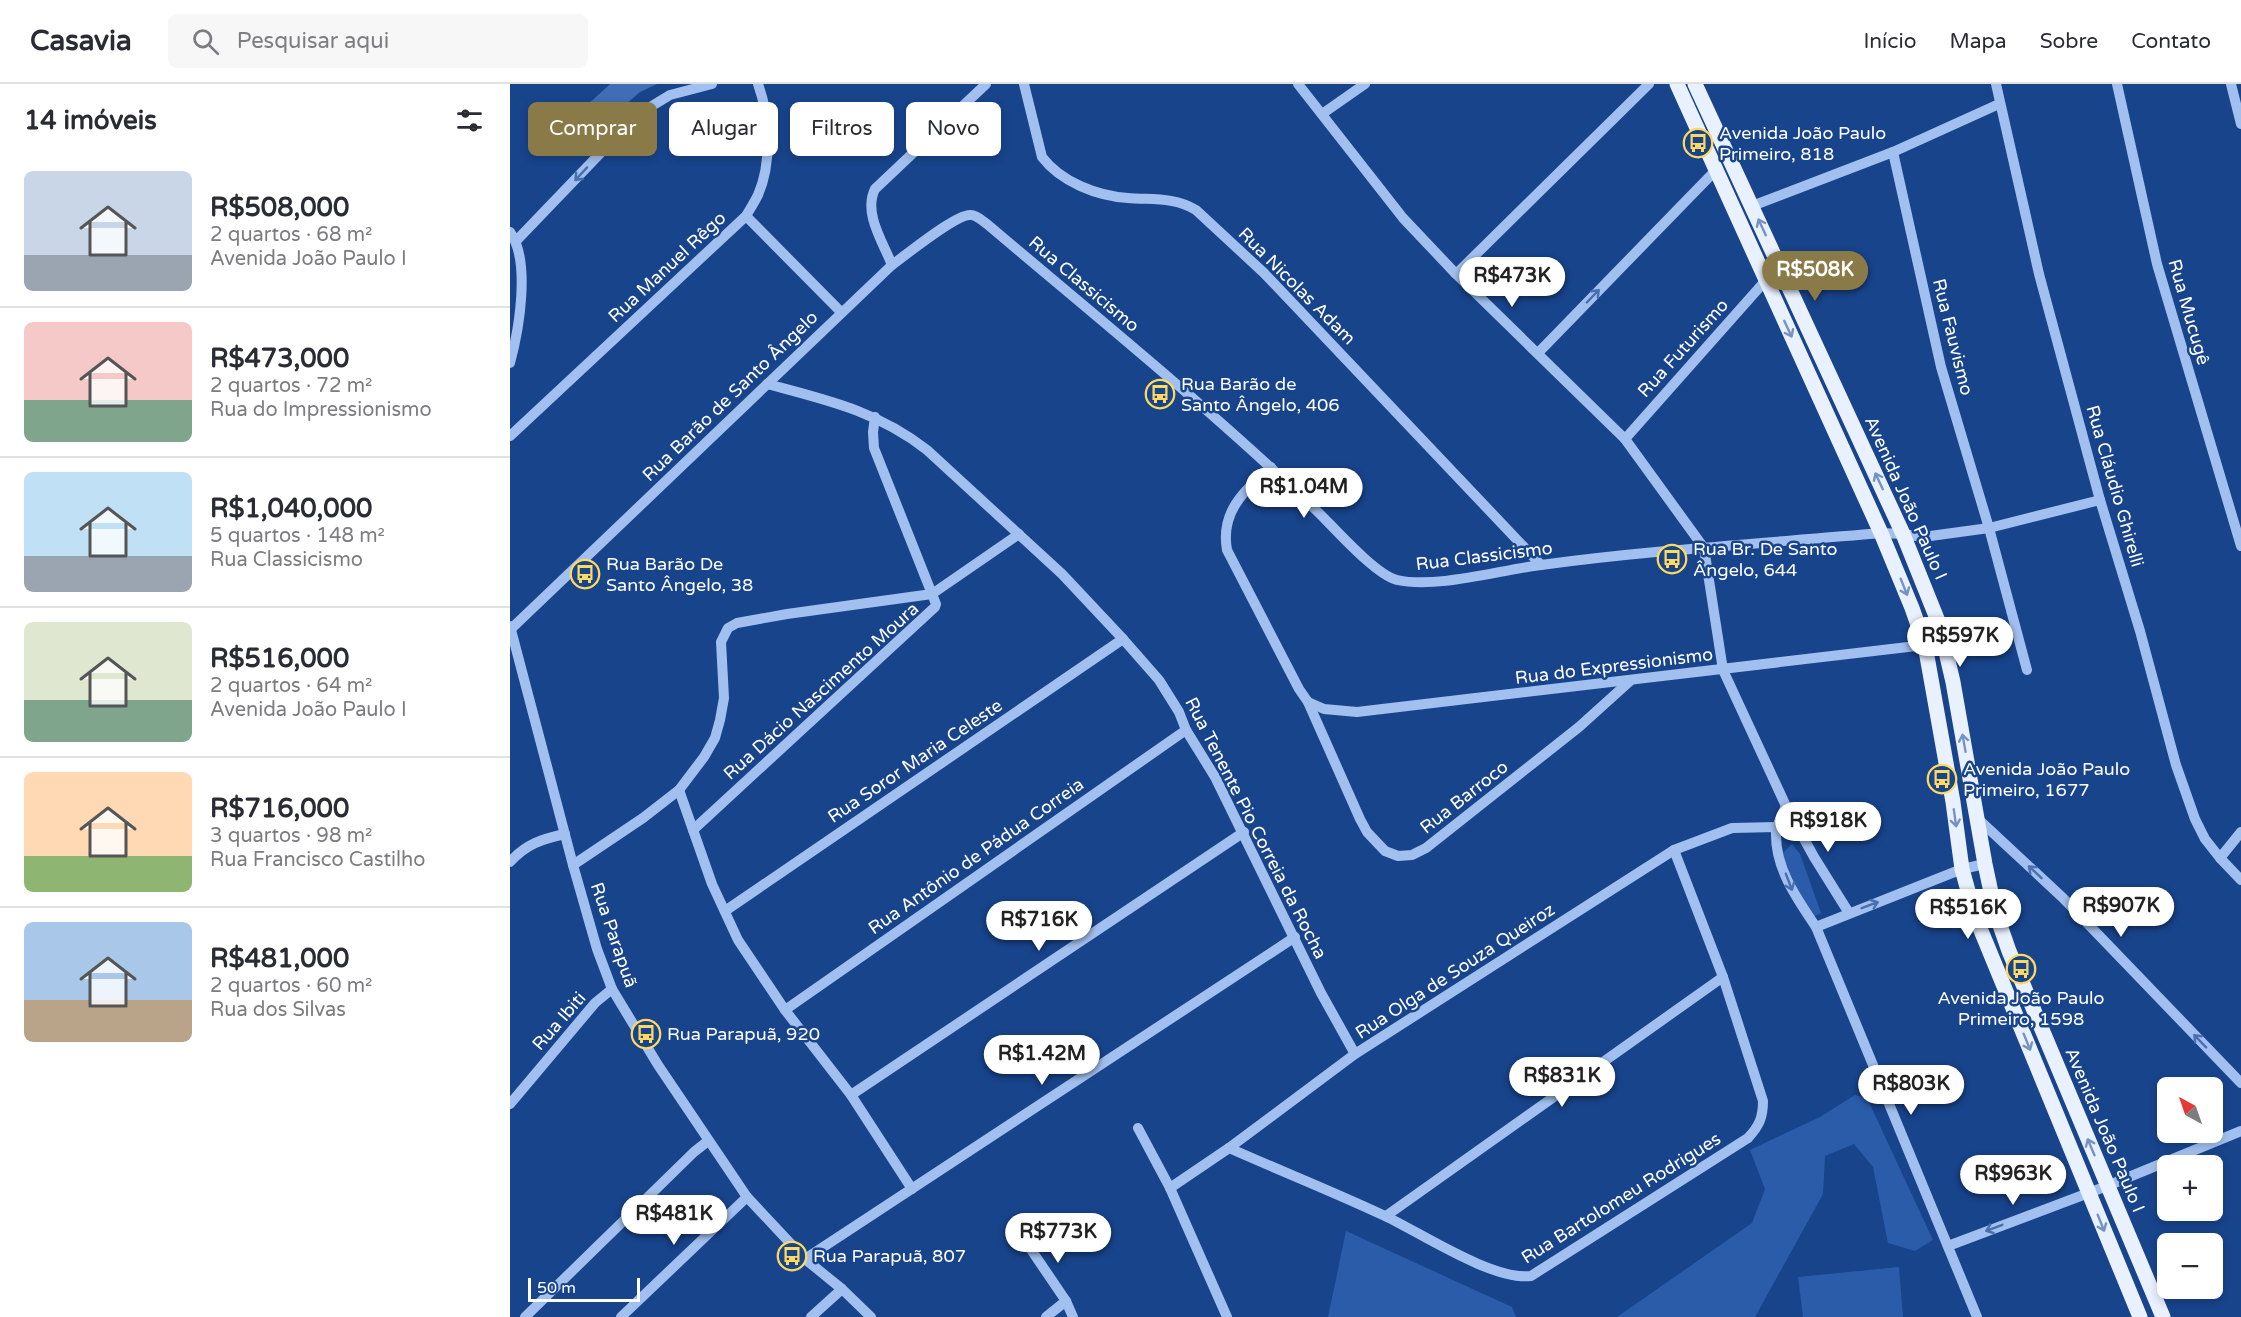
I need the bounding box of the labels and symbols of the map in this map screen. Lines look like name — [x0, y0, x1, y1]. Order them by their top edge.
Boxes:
place label: Avenida João Paulo Primeiro, 818 — [1719, 122, 1886, 165]
bus stop icon: Avenida João Paulo Primeiro, 818 — [1682, 127, 1714, 159]
one-way arrow — [574, 166, 588, 181]
street label: Rua Manuel Rêgo — [604, 207, 730, 327]
one-way arrow — [1756, 218, 1768, 236]
street label: Rua Nicolas Adam — [1234, 223, 1360, 349]
street label: Rua Classicismo — [1024, 231, 1144, 337]
pin: R$508K — [1766, 251, 1864, 302]
pin: R$473K — [1463, 257, 1561, 308]
street label: Rua Mucugê — [2163, 257, 2215, 367]
street label: Rua Fauvismo — [1928, 276, 1978, 398]
one-way arrow — [1586, 289, 1600, 304]
street label: Rua Futurismo — [1633, 294, 1733, 402]
street label: Rua Barão de Santo Ângelo — [638, 306, 822, 486]
one-way arrow — [1783, 319, 1794, 337]
place label: Rua Barão de Santo Ângelo, 406 — [1181, 373, 1340, 416]
bus stop icon: Rua Barão de Santo Ângelo, 406 — [1144, 378, 1176, 410]
street label: Rua Cláudio Ghirelli — [2081, 403, 2149, 569]
street label: Avenida João Paulo I — [1860, 413, 1952, 583]
pin: R$1.04M — [1249, 468, 1359, 519]
one-way arrow — [1872, 472, 1884, 490]
street label: Rua Classicismo — [1414, 537, 1554, 575]
place label: Rua Br. De Santo Ângelo, 644 — [1693, 538, 1837, 581]
bus stop icon: Rua Br. De Santo Ângelo, 644 — [1656, 543, 1688, 575]
place label: Rua Barão De Santo Ângelo, 38 — [606, 553, 753, 596]
bus stop icon: Rua Barão De Santo Ângelo, 38 — [569, 558, 601, 590]
one-way arrow — [1899, 577, 1910, 596]
street label: Rua Dácio Nascimento Moura — [719, 598, 923, 784]
pin: R$597K — [1911, 617, 2009, 668]
street label: Rua do Expressionismo — [1514, 643, 1714, 689]
street label: Rua Tenente Pio Correia da Rocha — [1180, 693, 1332, 963]
street label: Rua Soror Maria Celeste — [823, 694, 1007, 828]
one-way arrow — [1958, 734, 1969, 753]
street label: Rua Barroco — [1415, 756, 1513, 838]
place label: Avenida João Paulo Primeiro, 1677 — [1963, 758, 2130, 801]
bus stop icon: Avenida João Paulo Primeiro, 1677 — [1926, 763, 1958, 795]
street label: Rua Antônio de Pádua Correia — [864, 773, 1088, 939]
pin: R$918K — [1779, 802, 1877, 853]
one-way arrow — [1950, 807, 1961, 827]
one-way arrow — [2027, 865, 2042, 879]
one-way arrow — [1784, 872, 1795, 890]
street label: Rua Parapuã — [586, 880, 642, 990]
pin: R$907K — [2072, 887, 2170, 938]
pin: R$516K — [1919, 889, 2017, 940]
street label: Rua Olga de Souza Queiroz — [1351, 898, 1559, 1044]
one-way arrow — [1860, 899, 1878, 910]
pin: R$716K — [990, 901, 1088, 952]
bus stop icon: Avenida João Paulo Primeiro, 1598 — [2005, 953, 2037, 985]
street label: Rua Ibiti — [527, 987, 591, 1055]
place label: Avenida João Paulo Primeiro, 1598 — [1937, 987, 2105, 1030]
bus stop icon: Rua Parapuã, 920 — [630, 1018, 662, 1050]
place label: Rua Parapuã, 920 — [667, 1023, 820, 1045]
one-way arrow — [2022, 1033, 2033, 1051]
one-way arrow — [2194, 1034, 2208, 1049]
pin: R$1.42M — [987, 1035, 1097, 1086]
street label: Avenida João Paulo I — [2060, 1044, 2150, 1216]
pin: R$831K — [1513, 1057, 1611, 1108]
pin: R$803K — [1862, 1065, 1960, 1116]
north arrow — [2157, 1077, 2223, 1143]
street label: Rua Bartolomeu Rodrigues — [1517, 1127, 1725, 1269]
one-way arrow — [2085, 1139, 2096, 1157]
pin: R$963K — [1964, 1155, 2062, 1206]
pin: R$481K — [625, 1195, 723, 1246]
pin: R$773K — [1009, 1213, 1107, 1264]
one-way arrow — [2096, 1213, 2107, 1232]
one-way arrow — [1985, 1224, 2004, 1235]
bus stop icon: Rua Parapuã, 807 — [776, 1240, 808, 1272]
place label: Rua Parapuã, 807 — [813, 1245, 966, 1267]
scale bar — [528, 1275, 640, 1302]

